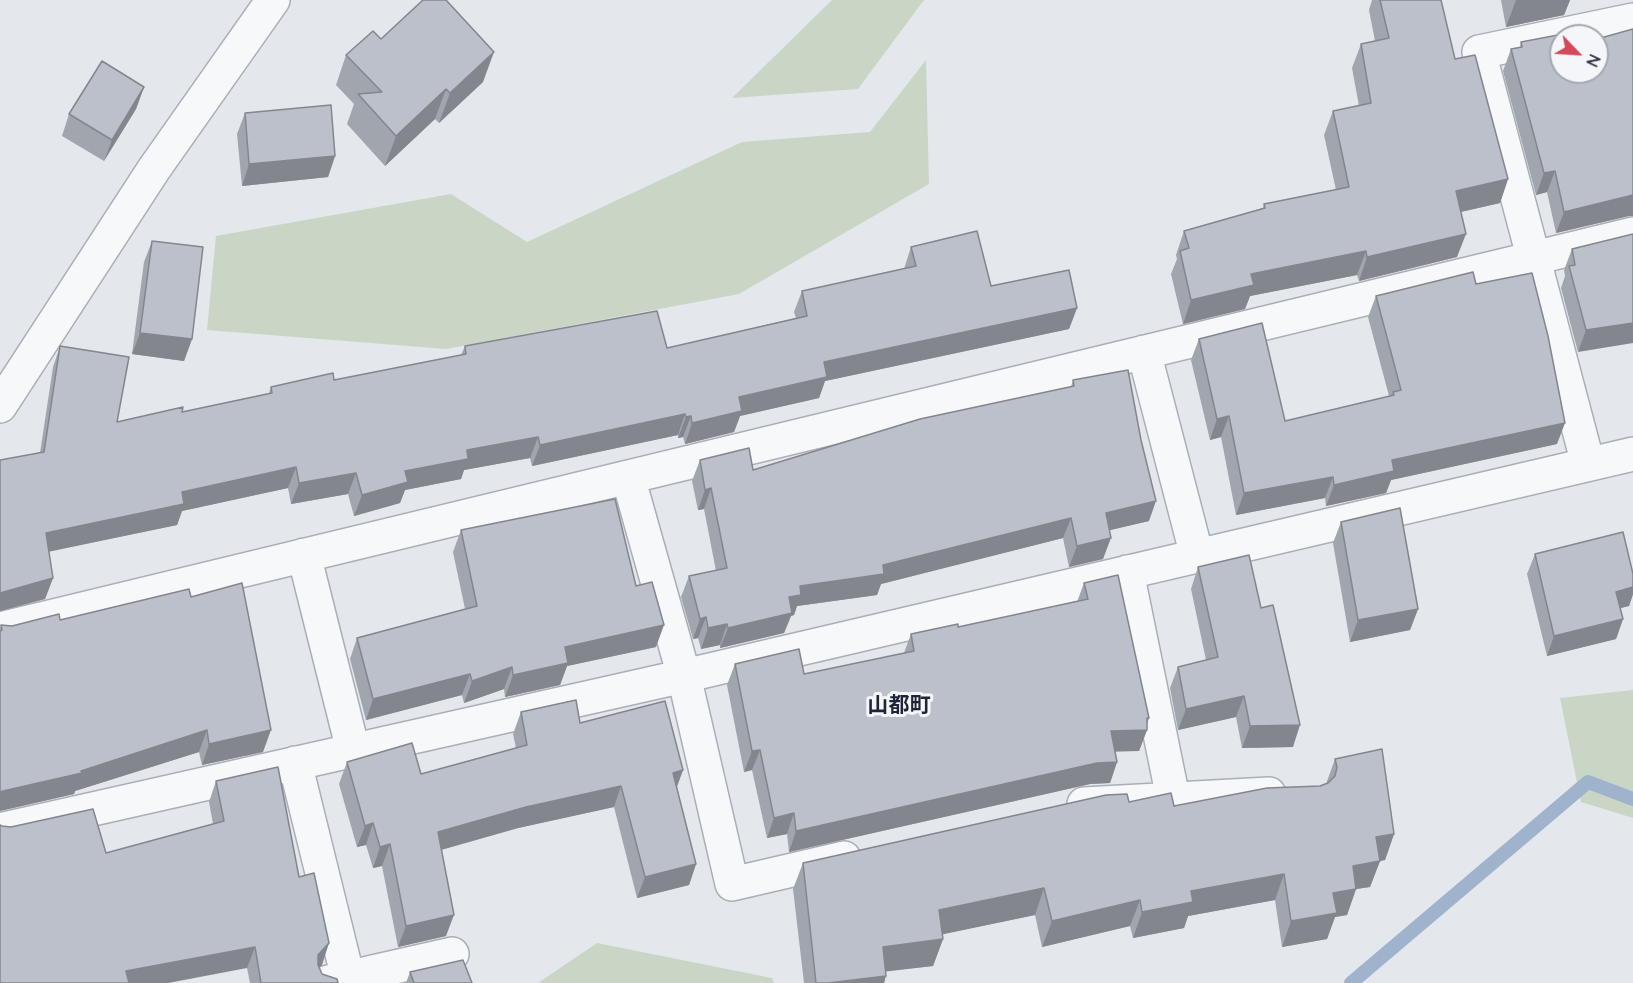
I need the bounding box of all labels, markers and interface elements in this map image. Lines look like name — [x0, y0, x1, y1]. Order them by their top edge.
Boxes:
north arrow — [1549, 24, 1609, 84]
text: N — [1582, 51, 1605, 70]
district label: 山都町 — [868, 693, 930, 719]

